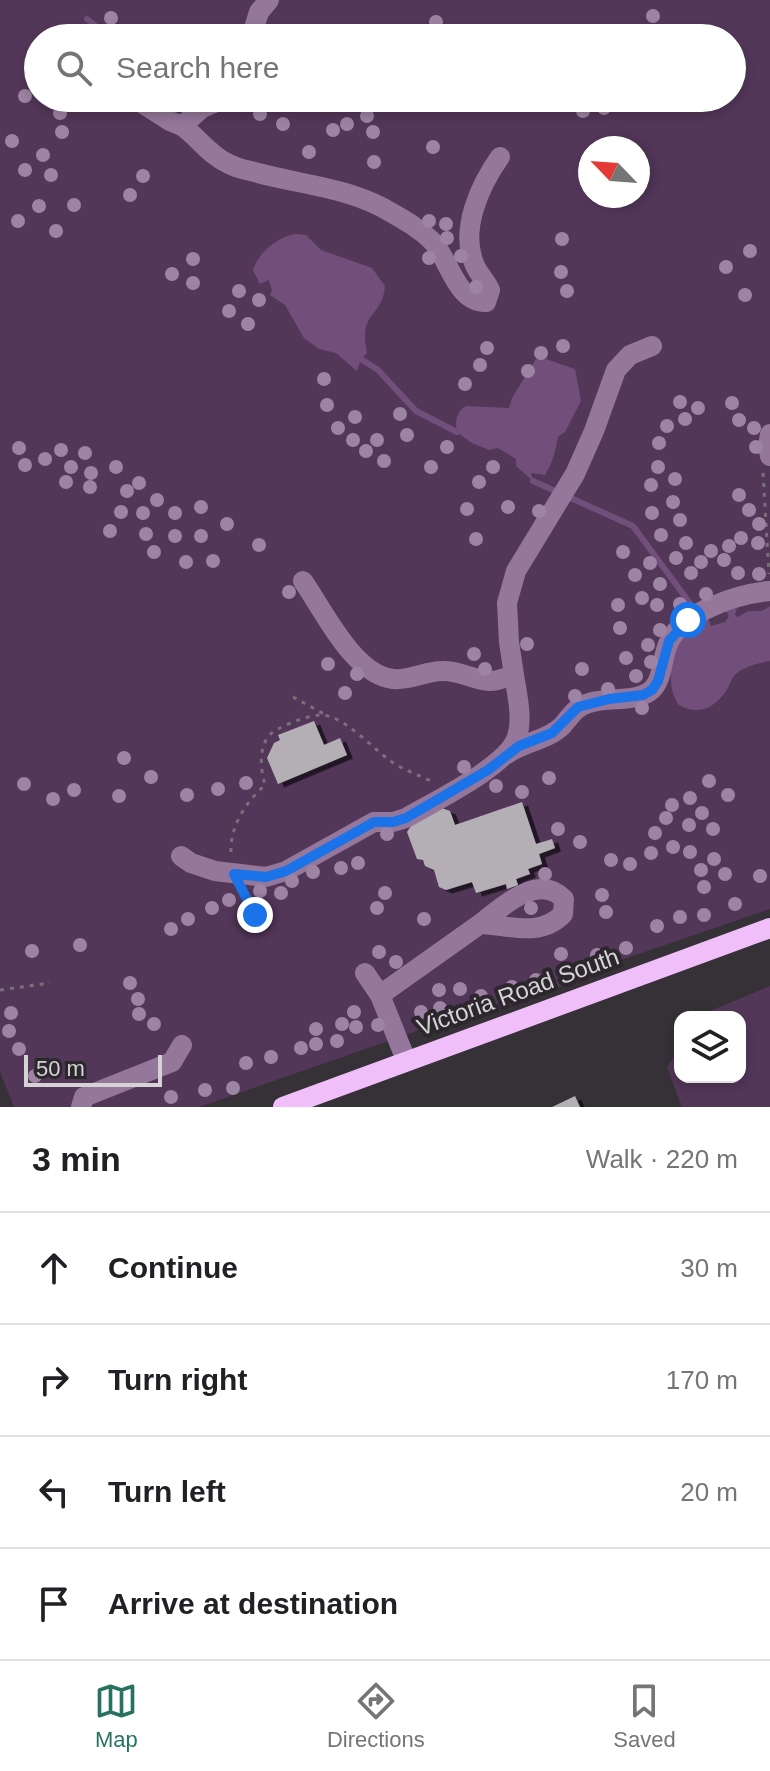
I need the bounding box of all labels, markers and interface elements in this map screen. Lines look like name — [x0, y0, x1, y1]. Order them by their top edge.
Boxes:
search box — [24, 24, 746, 112]
icon: search — [52, 46, 96, 90]
text: Search here — [116, 51, 279, 84]
north arrow — [578, 136, 650, 208]
route start — [670, 602, 706, 638]
route end — [237, 897, 273, 933]
street label: Victoria Road South — [413, 942, 623, 1041]
map controls — [674, 1011, 746, 1083]
button: layers — [674, 1011, 746, 1083]
scale bar — [24, 1051, 162, 1087]
text: 50 m — [36, 1056, 85, 1081]
text: 3 min — [32, 1140, 121, 1178]
text: Walk · 220 m — [586, 1144, 738, 1174]
icon: ahead — [32, 1246, 76, 1290]
text: Continue — [108, 1251, 238, 1284]
text: 30 m — [680, 1253, 738, 1283]
icon: right — [32, 1358, 76, 1402]
text: Turn right — [108, 1363, 247, 1396]
text: 170 m — [666, 1365, 738, 1395]
icon: left — [32, 1470, 76, 1514]
text: Turn left — [108, 1475, 226, 1508]
text: 20 m — [680, 1477, 738, 1507]
icon: arrive — [32, 1582, 76, 1626]
text: Arrive at destination — [108, 1587, 398, 1620]
tab: Map — [94, 1679, 138, 1753]
tab: Directions — [327, 1679, 425, 1753]
tab: Saved — [613, 1679, 676, 1753]

